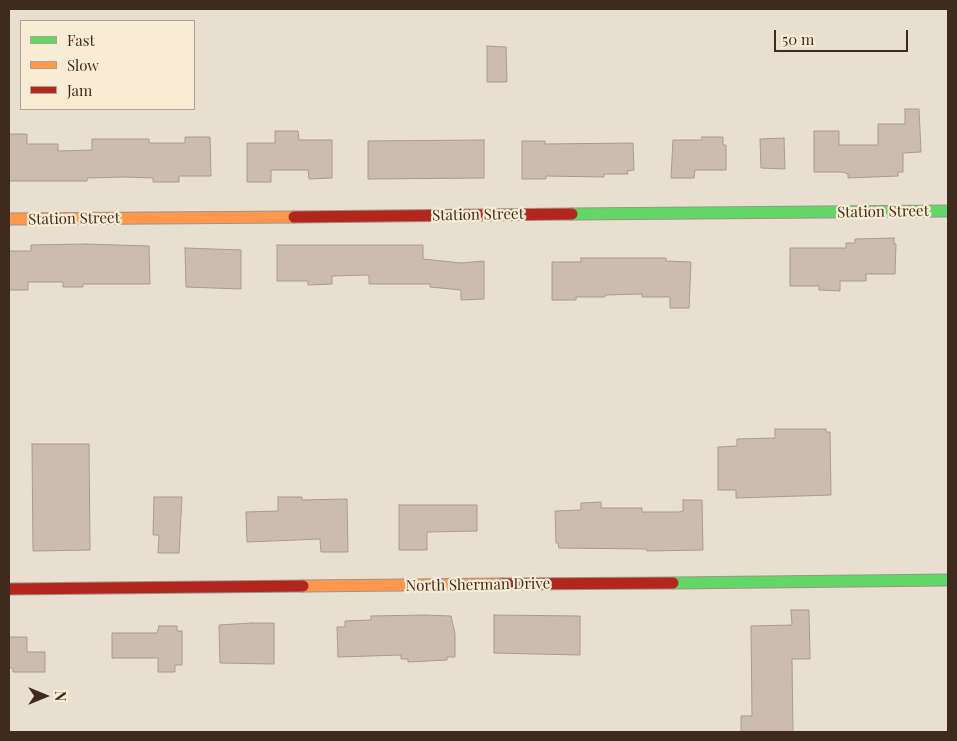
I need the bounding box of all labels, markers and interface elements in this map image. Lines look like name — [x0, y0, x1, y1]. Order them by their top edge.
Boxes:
legend — [20, 20, 195, 110]
scale bar — [777, 20, 911, 52]
text: 50 m — [782, 29, 814, 49]
text: Fast — [67, 30, 95, 50]
text: Slow — [67, 55, 99, 75]
text: Jam — [67, 80, 92, 100]
street label: Station Street — [837, 202, 929, 222]
street label: Station Street — [432, 205, 524, 225]
street label: Station Street — [28, 209, 120, 229]
street label: North Sherman Drive — [406, 575, 550, 595]
north arrow — [20, 671, 70, 721]
text: N — [51, 691, 70, 701]

